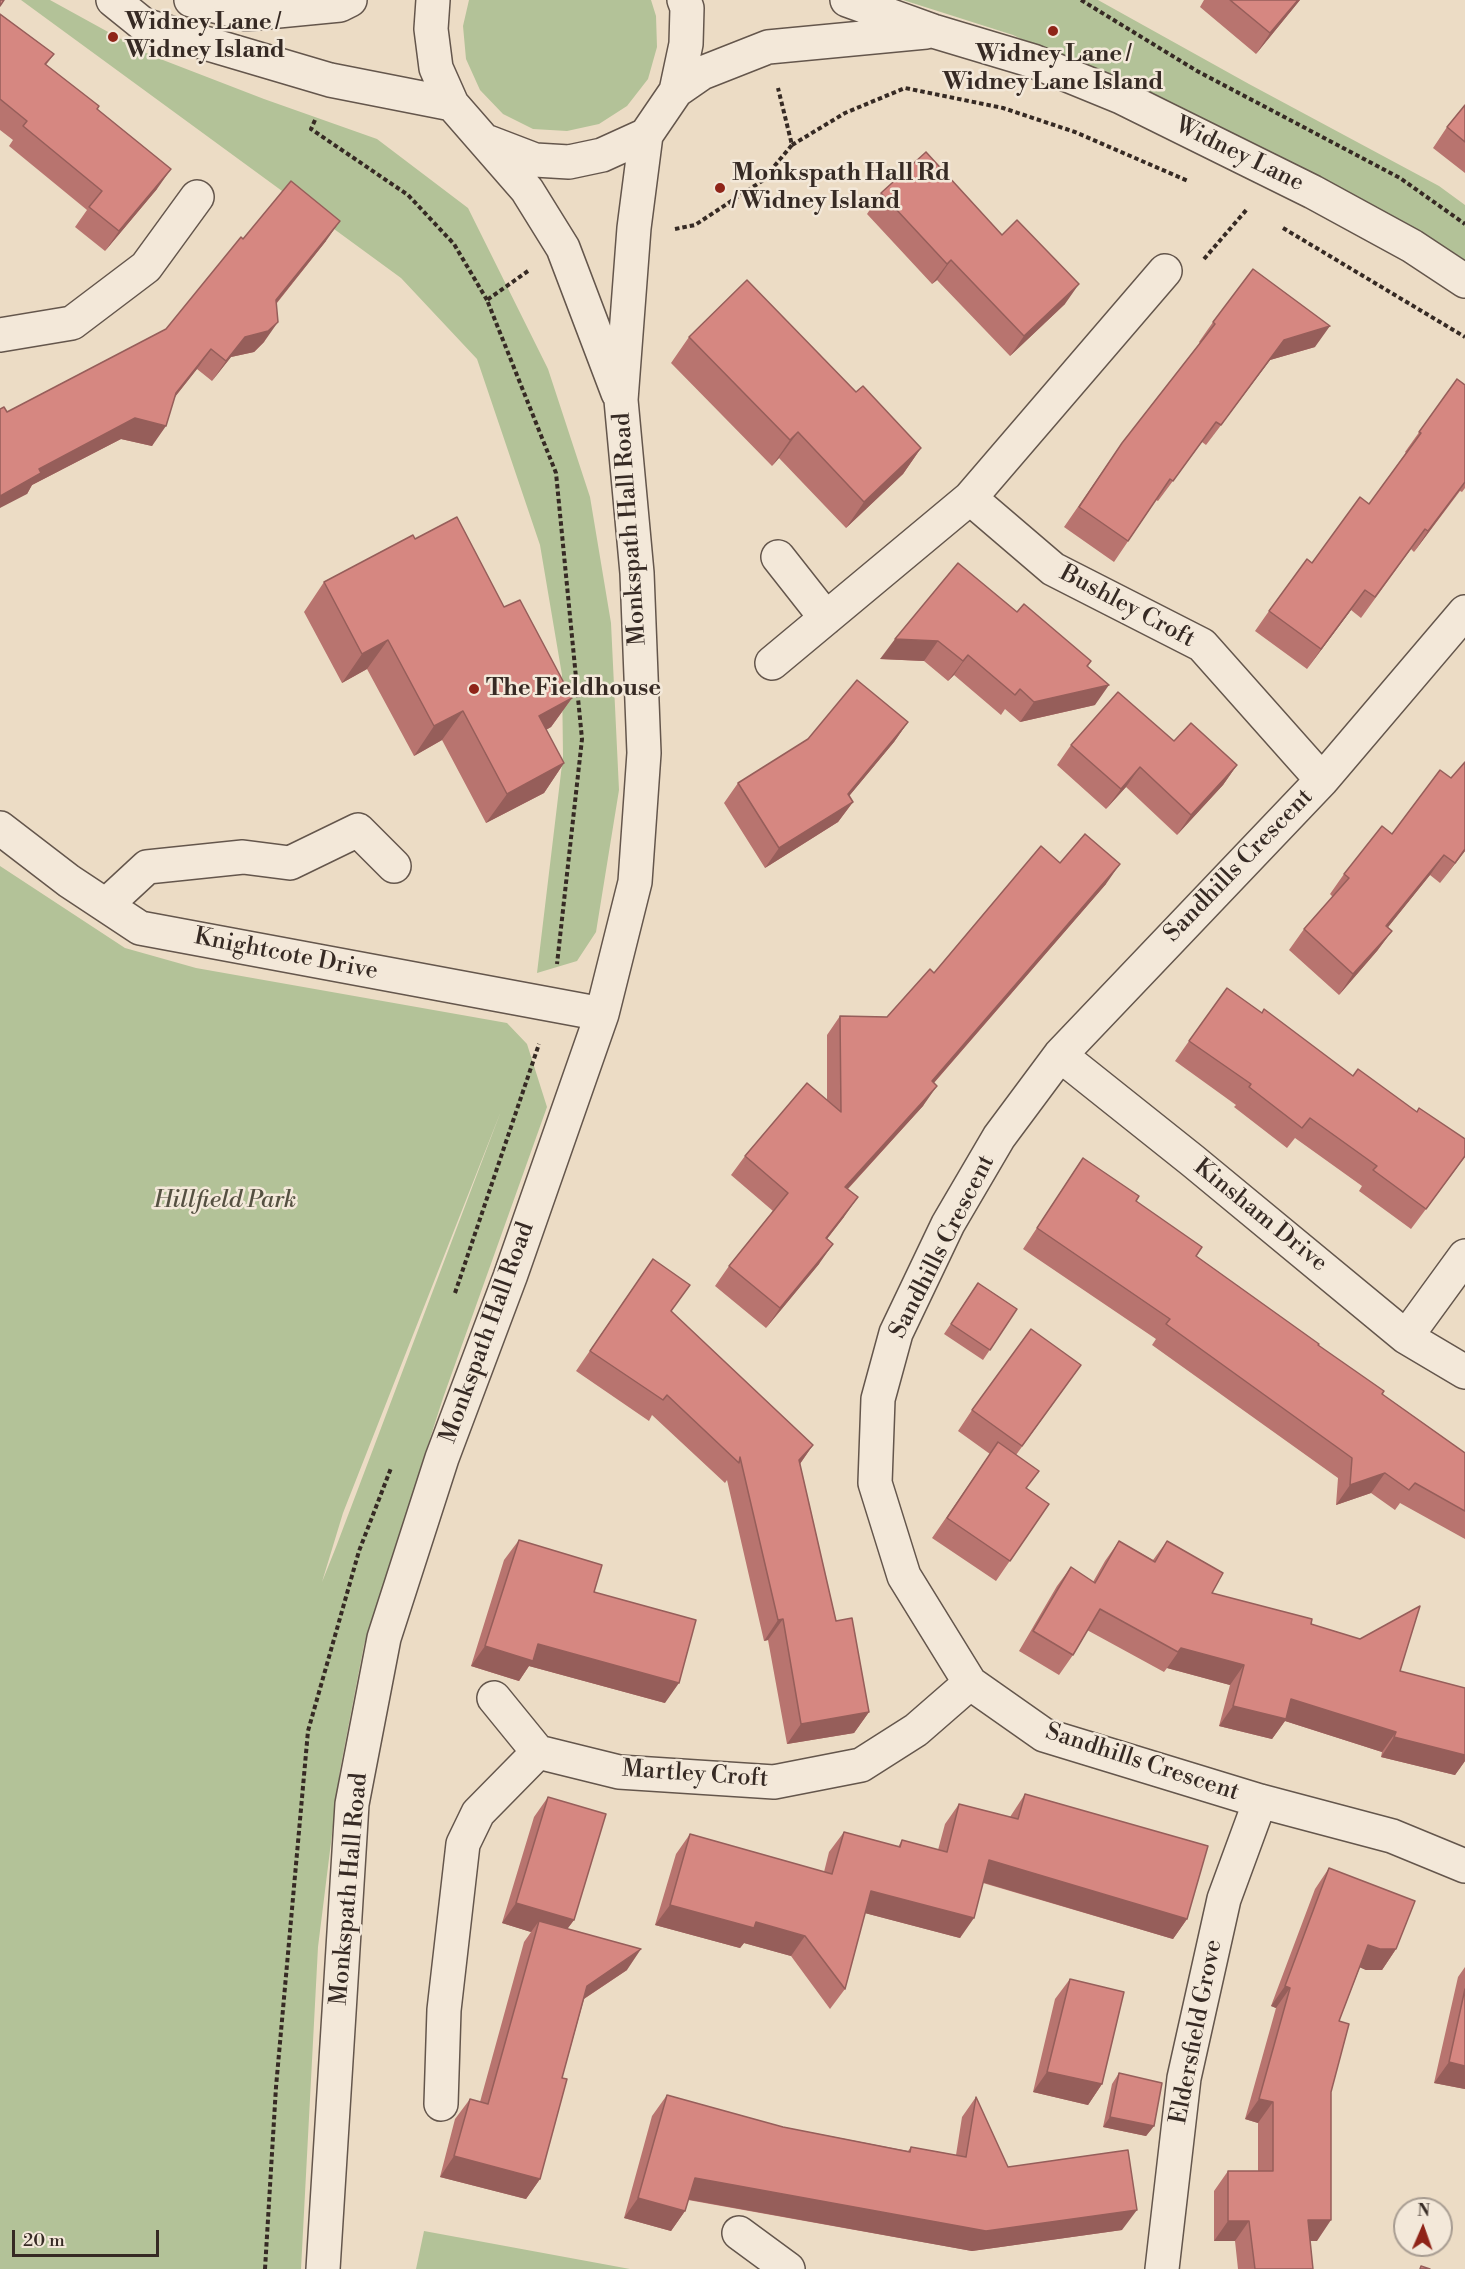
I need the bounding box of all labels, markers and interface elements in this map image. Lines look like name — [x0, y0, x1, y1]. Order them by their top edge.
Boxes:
place label: Widney Lane / Widney Island — [125, 9, 285, 65]
marker: Widney Lane / Widney Lane Island — [1046, 24, 1060, 38]
marker: Widney Lane / Widney Island — [106, 30, 120, 44]
place label: Widney Lane / Widney Lane Island — [943, 41, 1163, 97]
street label: Widney Lane — [1170, 111, 1308, 199]
place label: Monkspath Hall Rd / Widney Island — [732, 160, 950, 216]
marker: Monkspath Hall Rd / Widney Island — [713, 181, 727, 195]
street label: Monkspath Hall Road — [609, 412, 653, 646]
street label: Bushley Croft — [1055, 559, 1199, 655]
place label: The Fieldhouse — [486, 675, 661, 703]
marker: The Fieldhouse — [467, 682, 481, 696]
street label: Sandhills Crescent — [1158, 783, 1320, 949]
street label: Knightcote Drive — [192, 923, 380, 987]
street label: Sandhills Crescent — [884, 1150, 1002, 1344]
street label: Kinsham Drive — [1187, 1153, 1333, 1279]
park label: Hillfield Park — [154, 1187, 296, 1215]
street label: Monkspath Hall Road — [435, 1218, 541, 1448]
street label: Sandhills Crescent — [1041, 1718, 1243, 1808]
street label: Martley Croft — [621, 1756, 769, 1794]
street label: Monkspath Hall Road — [325, 1772, 375, 2006]
street label: Eldersfield Grove — [1165, 1937, 1229, 2127]
north arrow — [1393, 2197, 1453, 2257]
text: N — [1417, 2201, 1430, 2221]
scale bar — [15, 2218, 162, 2256]
text: 20 m — [23, 2229, 65, 2252]

